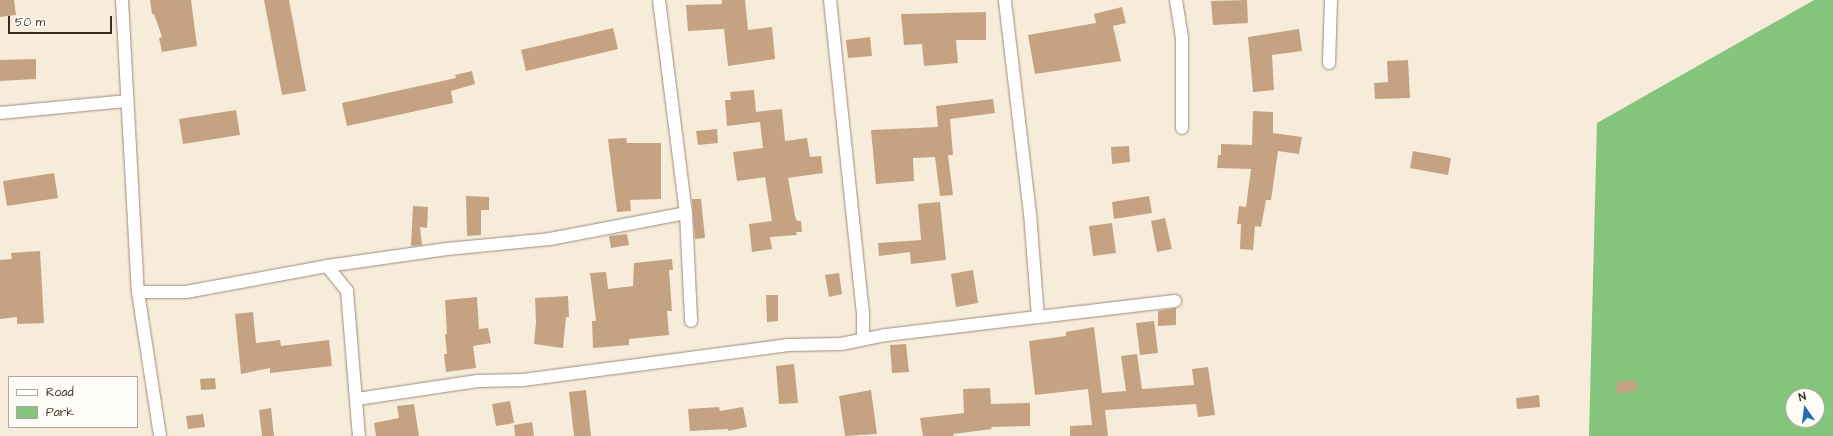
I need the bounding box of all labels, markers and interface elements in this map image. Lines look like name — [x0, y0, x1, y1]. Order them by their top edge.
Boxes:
scale bar — [10, 8, 114, 34]
text: 50 m — [15, 14, 45, 31]
legend — [8, 376, 138, 428]
text: Road — [46, 384, 74, 401]
north arrow — [1785, 388, 1825, 428]
text: N — [1797, 389, 1807, 405]
text: Park — [46, 404, 74, 421]

